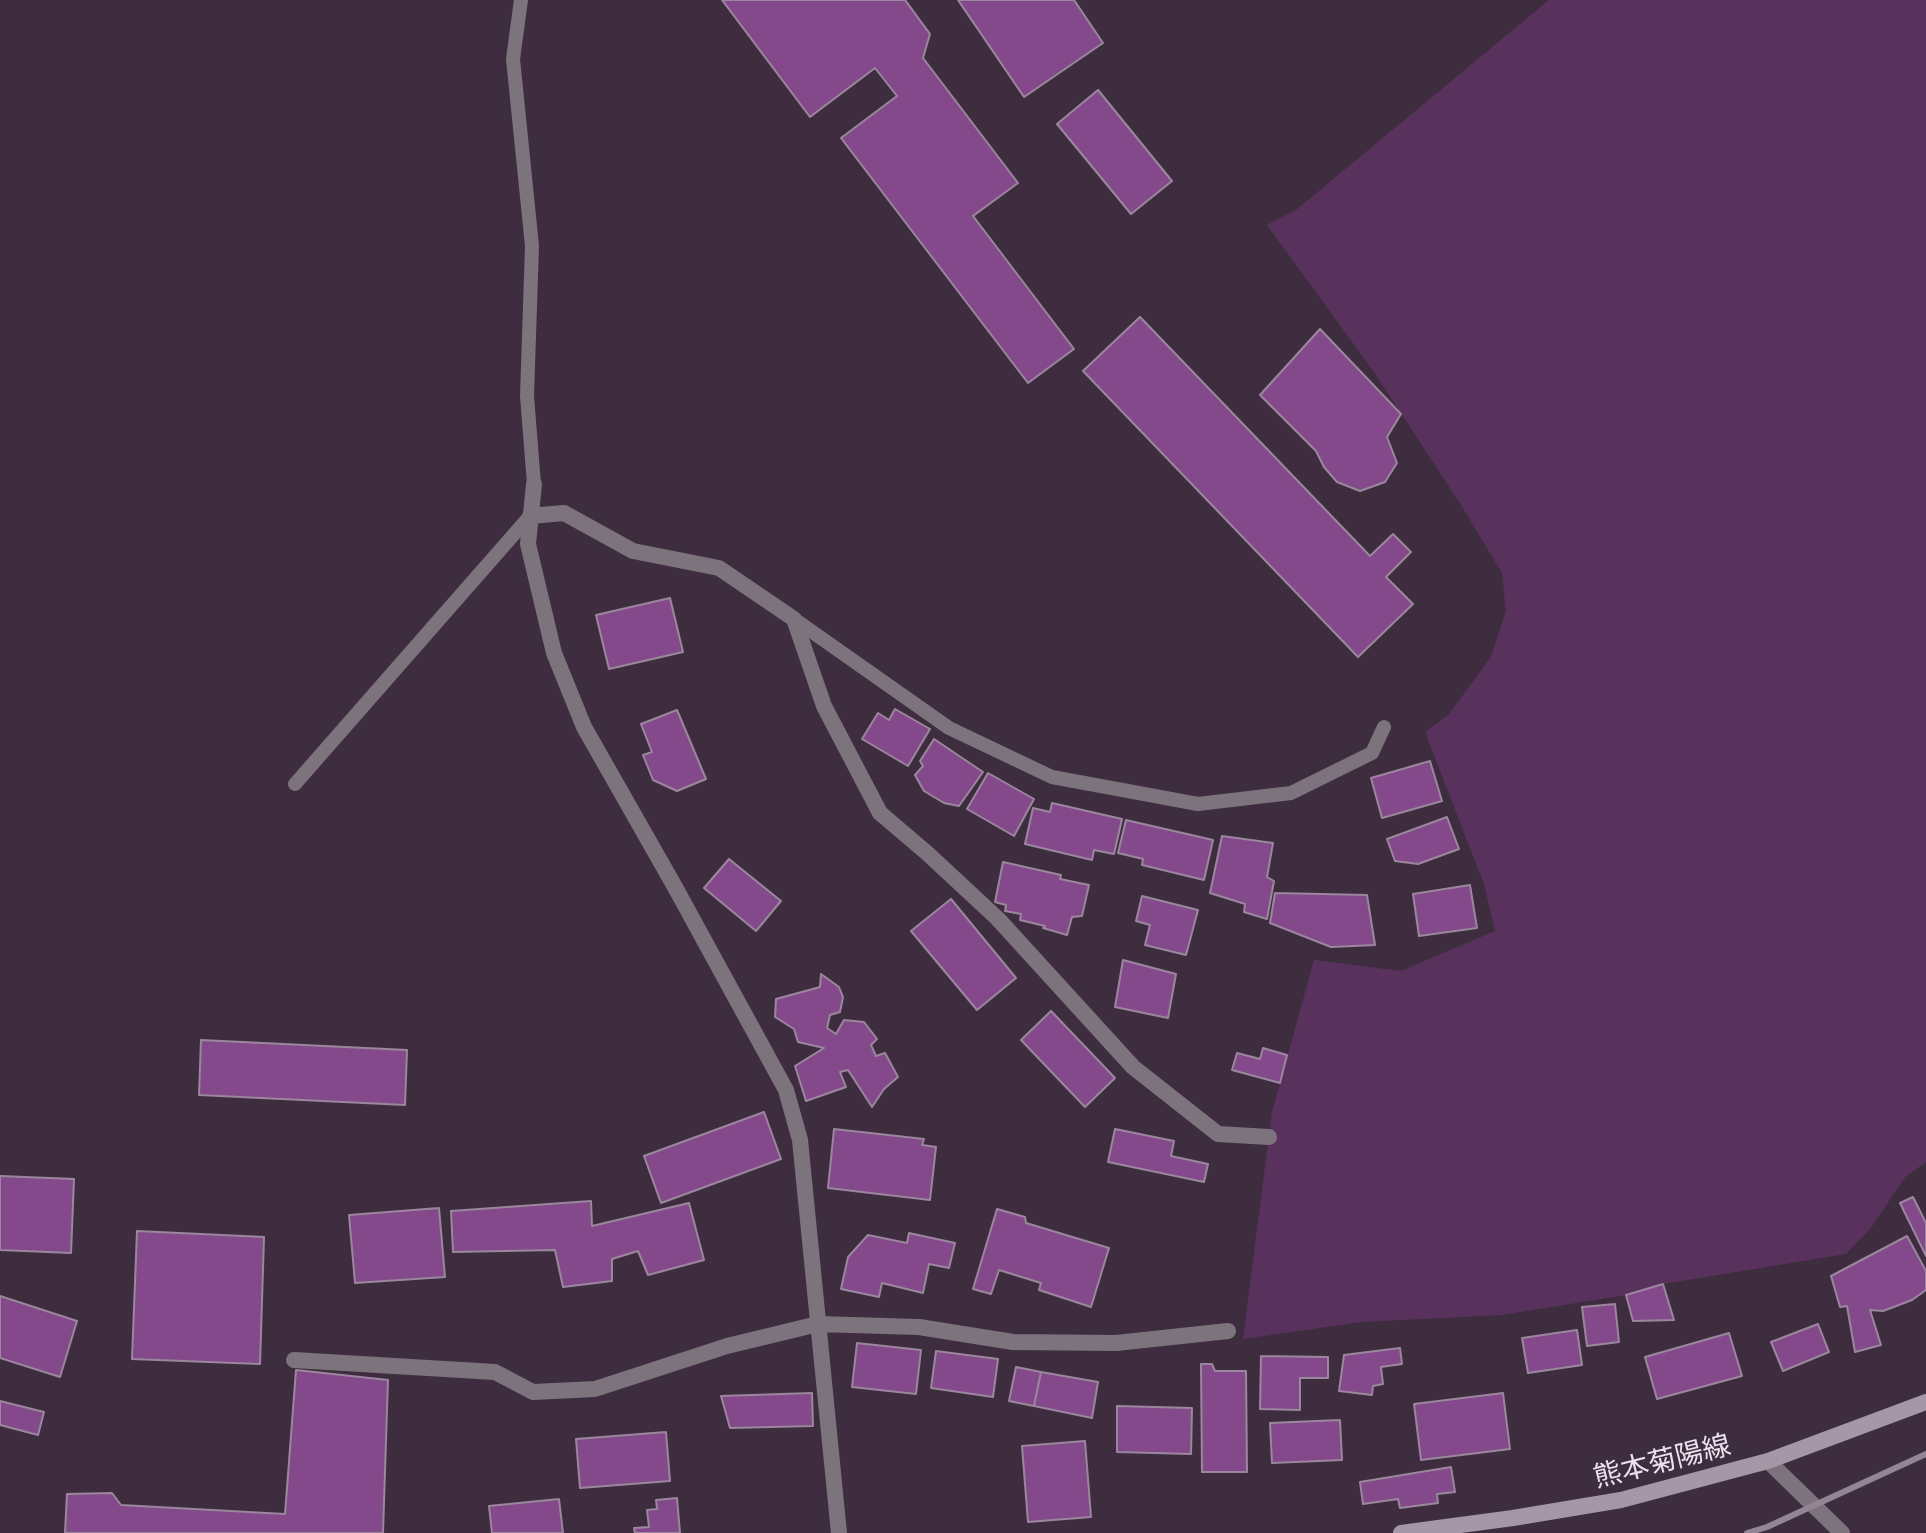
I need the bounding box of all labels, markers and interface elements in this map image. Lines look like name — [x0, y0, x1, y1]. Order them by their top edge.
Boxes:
street label: 熊本菊陽線 — [1590, 1428, 1734, 1494]

